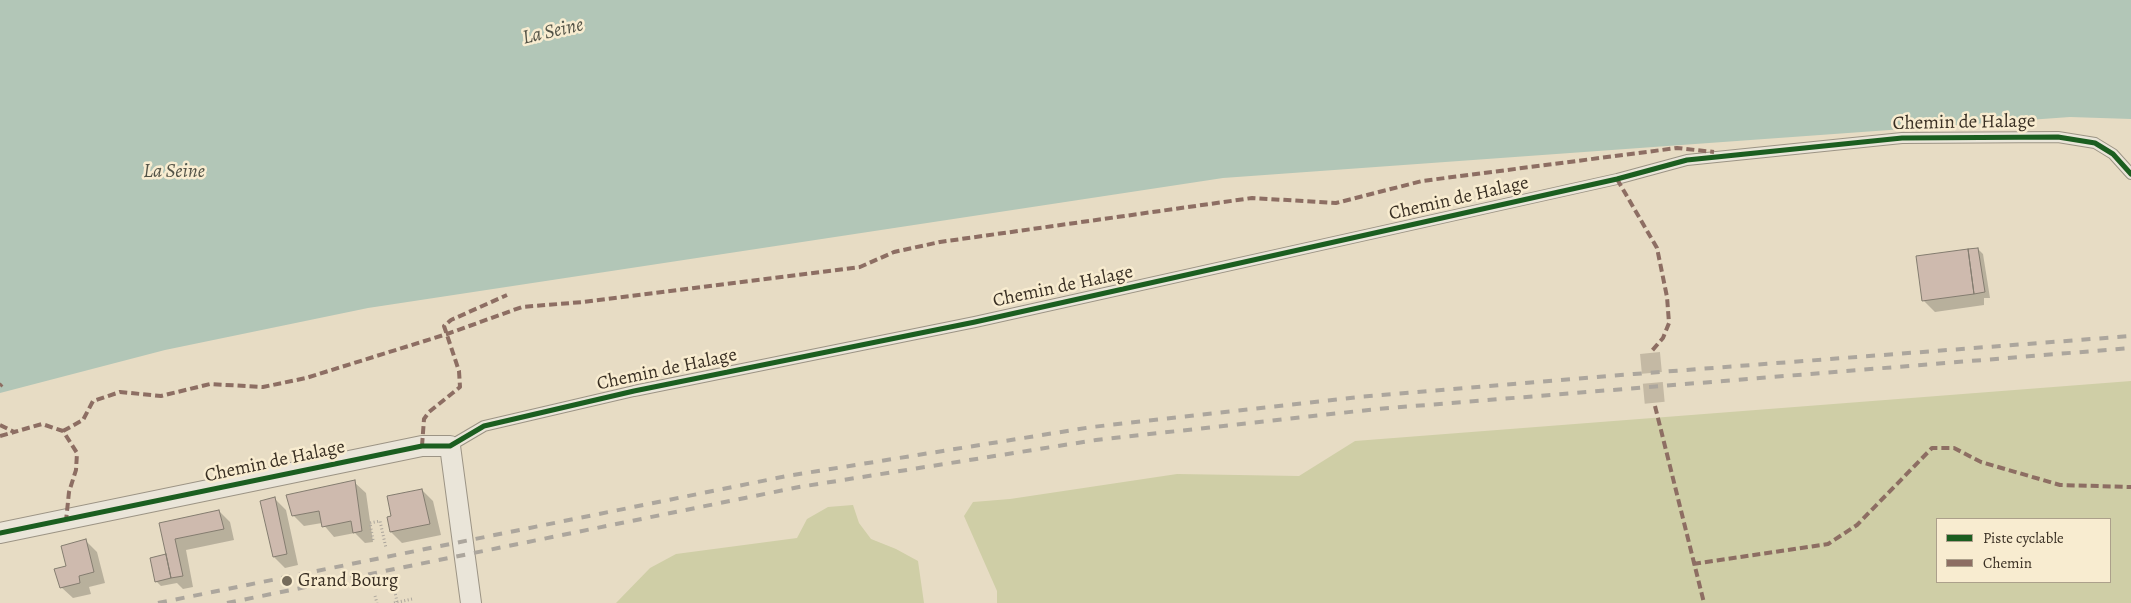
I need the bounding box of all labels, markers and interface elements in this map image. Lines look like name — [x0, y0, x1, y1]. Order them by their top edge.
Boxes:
water label: La Seine — [520, 13, 586, 51]
street label: Chemin de Halage — [1892, 110, 2036, 136]
water label: La Seine — [143, 160, 205, 184]
street label: Chemin de Halage — [1387, 172, 1531, 226]
street label: Chemin de Halage — [991, 261, 1135, 313]
street label: Chemin de Halage — [595, 344, 739, 396]
street label: Chemin de Halage — [203, 436, 347, 488]
legend — [1936, 518, 2111, 583]
text: Piste cyclable — [1983, 528, 2064, 548]
text: Chemin — [1983, 553, 2032, 573]
place label: Grand Bourg — [298, 570, 398, 592]
marker: Grand Bourg — [280, 574, 294, 588]

